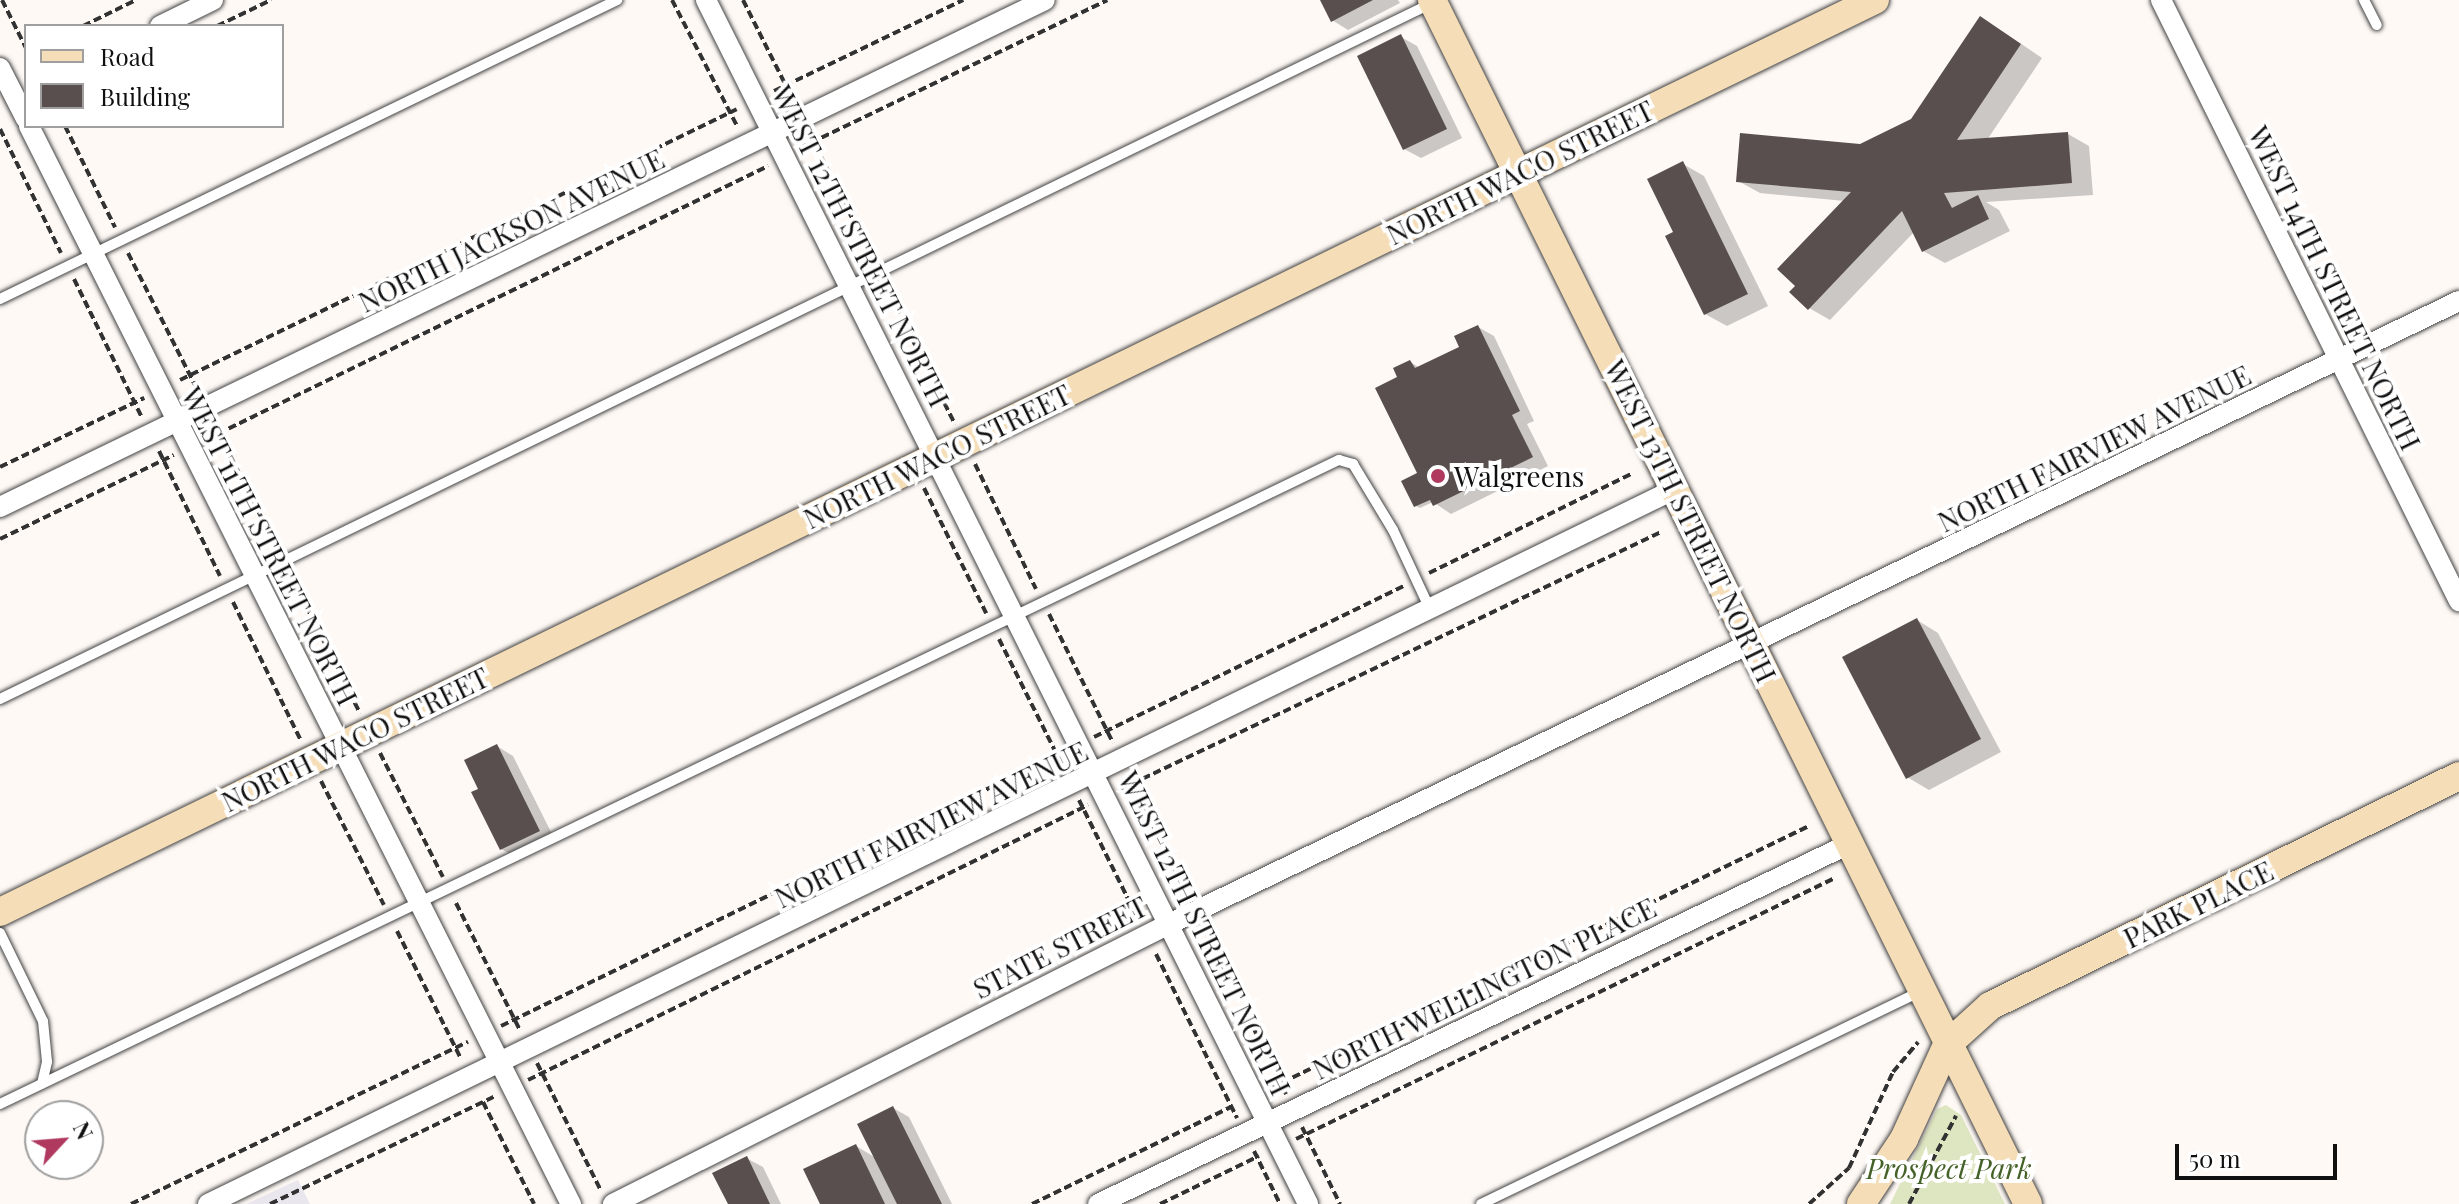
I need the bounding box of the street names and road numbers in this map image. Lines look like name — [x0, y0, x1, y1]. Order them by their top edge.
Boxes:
street label: WEST 12TH STREET NORTH — [765, 79, 957, 413]
street label: NORTH WACO STREET — [1381, 92, 1659, 252]
street label: WEST 14TH STREET NORTH — [2242, 120, 2428, 456]
street label: NORTH JACKSON AVENUE — [352, 141, 670, 319]
street label: WEST 13TH STREET NORTH — [1598, 354, 1784, 688]
street label: NORTH FAIRVIEW AVENUE — [1931, 357, 2257, 539]
street label: NORTH WACO STREET — [798, 376, 1076, 536]
street label: WEST 11TH STREET NORTH — [175, 381, 365, 711]
street label: NORTH WACO STREET — [216, 659, 494, 819]
street label: NORTH FAIRVIEW AVENUE — [768, 733, 1094, 915]
street label: WEST 12TH STREET NORTH — [1112, 765, 1298, 1101]
street label: PARK PLACE — [2118, 853, 2278, 955]
street label: STATE STREET — [967, 889, 1153, 1005]
street label: NORTH WELLINGTON PLACE — [1306, 890, 1662, 1086]

